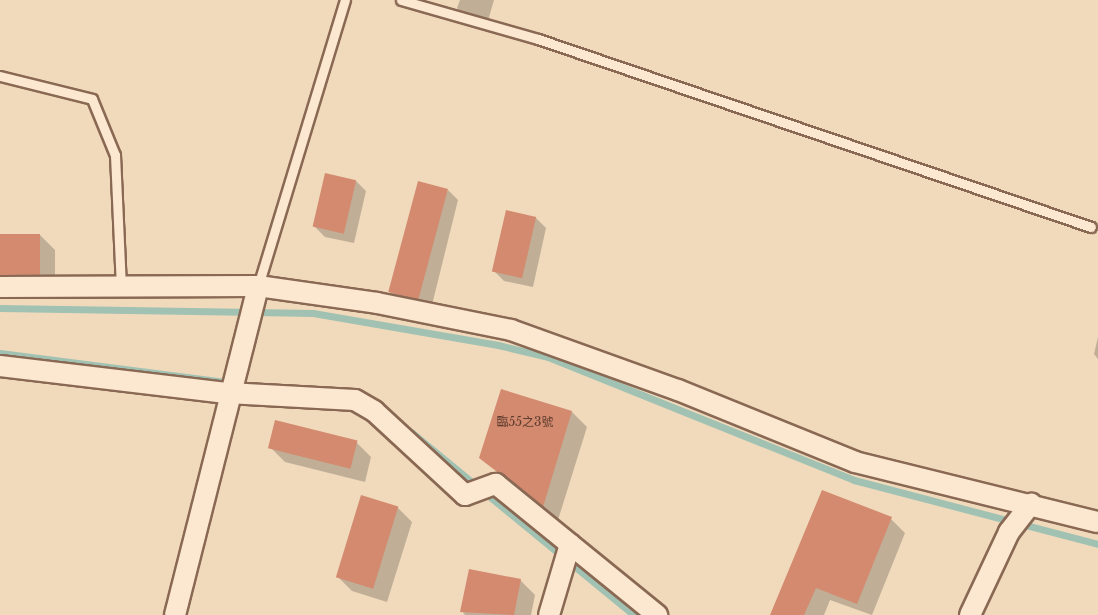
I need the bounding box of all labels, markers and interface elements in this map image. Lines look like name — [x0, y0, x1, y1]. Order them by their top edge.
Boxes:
house number: 臨55之3號 — [496, 415, 554, 429]

